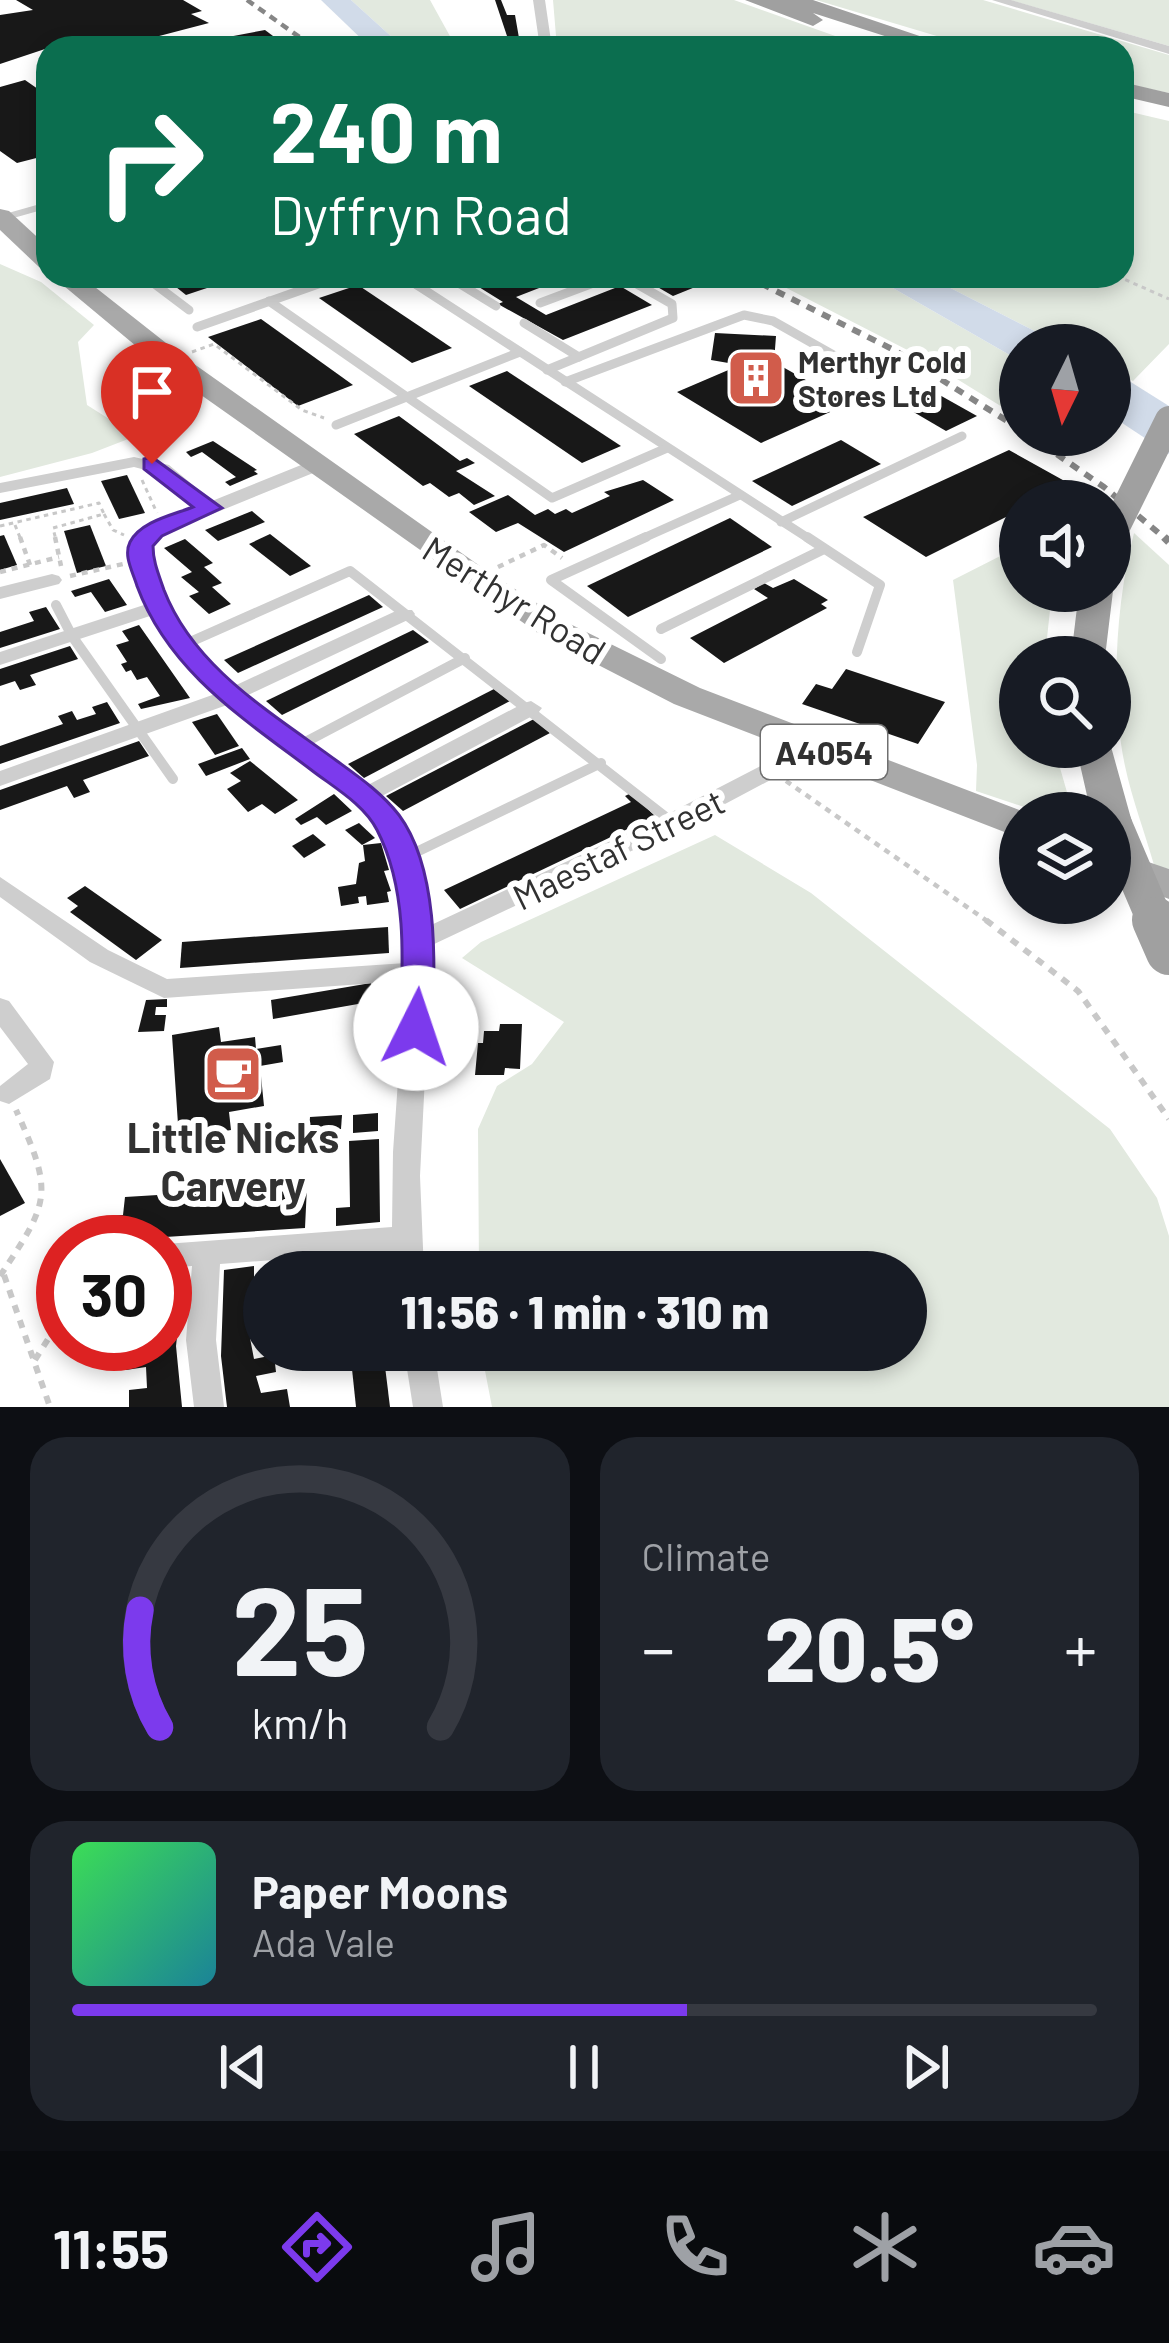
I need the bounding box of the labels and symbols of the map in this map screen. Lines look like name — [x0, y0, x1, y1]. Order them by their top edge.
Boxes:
north arrow — [999, 324, 1131, 456]
pin — [101, 341, 203, 464]
place label: Merthyr Cold Stores Ltd — [798, 343, 966, 413]
building icon: Merthyr Cold Stores Ltd — [725, 347, 787, 409]
street label: Merthyr Road — [416, 526, 614, 672]
road number: A4054 — [761, 725, 887, 779]
street label: Maestaf Street — [505, 778, 731, 918]
position arrow — [353, 965, 479, 1091]
cafe icon: Little Nicks Carvery — [202, 1043, 264, 1105]
place label: Little Nicks Carvery — [127, 1111, 339, 1210]
speed limit sign: 30 — [36, 1215, 192, 1371]

